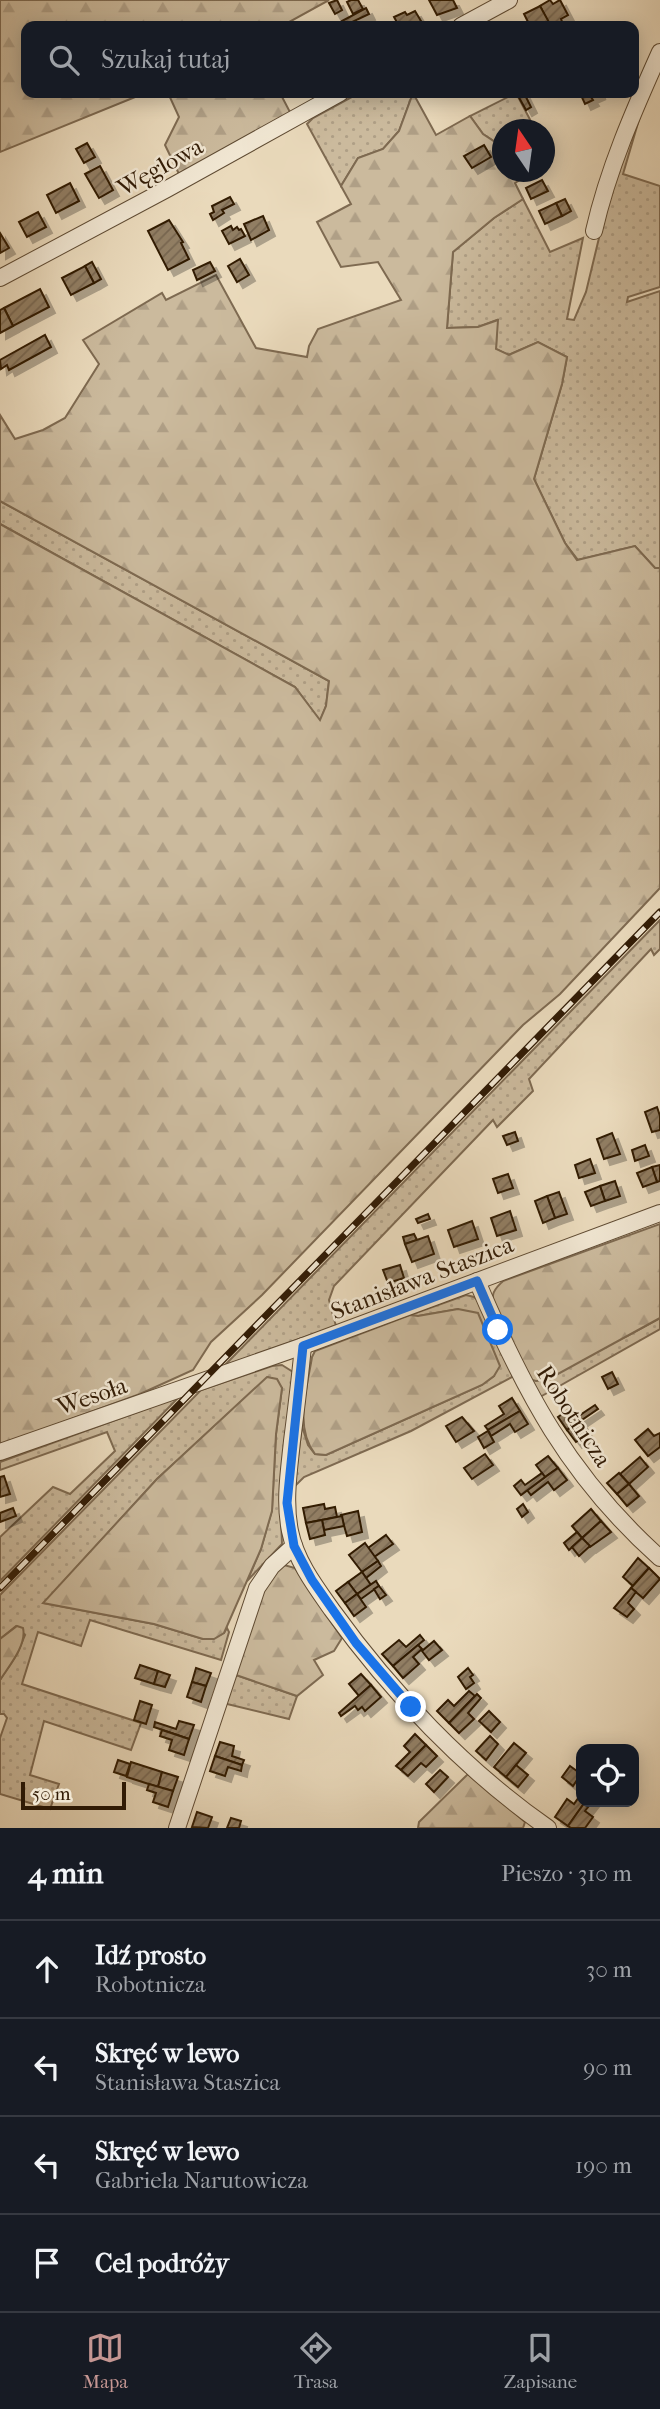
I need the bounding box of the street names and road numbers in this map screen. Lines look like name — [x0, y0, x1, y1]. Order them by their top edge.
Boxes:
street label: Węglowa — [111, 132, 209, 203]
street label: Stanisława Staszica — [327, 1230, 518, 1326]
street label: Robotnicza — [531, 1360, 618, 1473]
street label: Wesoła — [52, 1371, 132, 1421]

